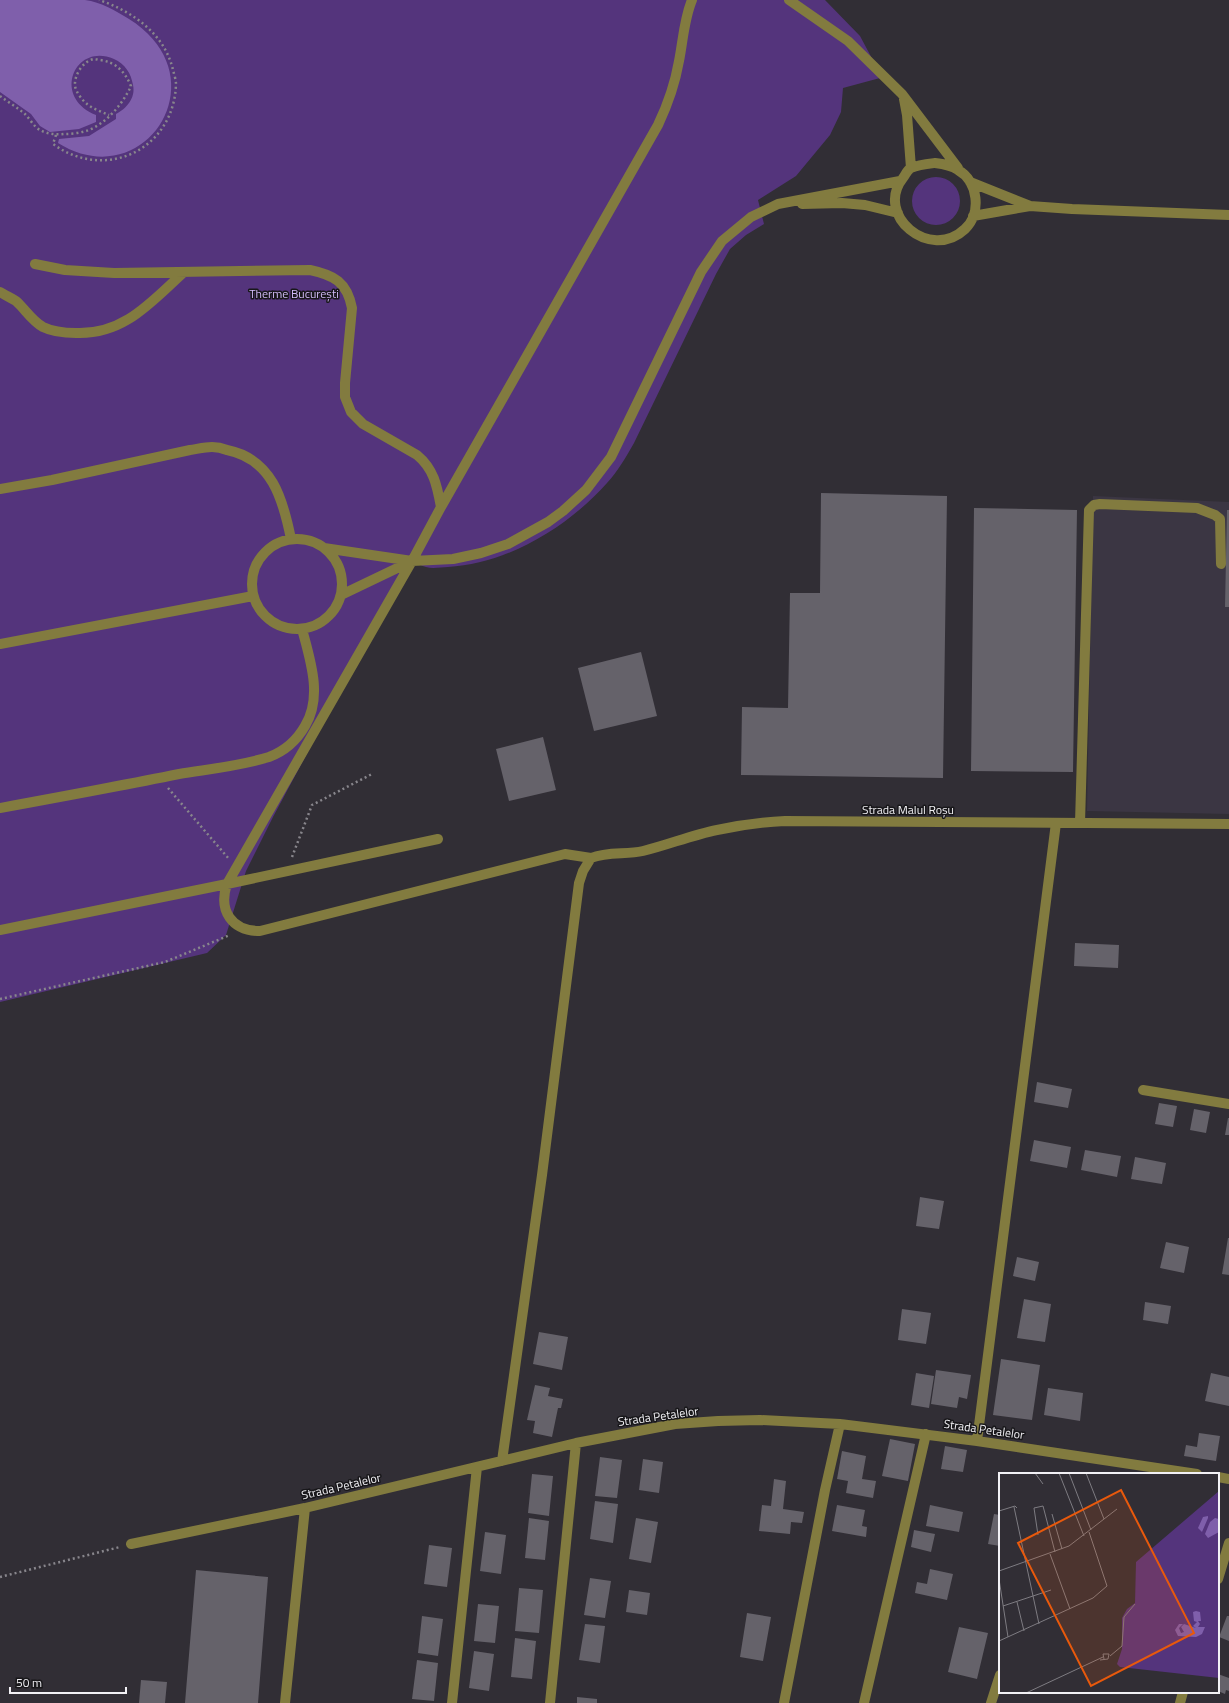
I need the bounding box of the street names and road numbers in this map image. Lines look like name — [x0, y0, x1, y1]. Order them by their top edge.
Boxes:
street label: Strada Malul Roșu — [862, 800, 954, 819]
street label: Strada Petalelor — [616, 1401, 700, 1431]
street label: Strada Petalelor — [942, 1414, 1026, 1444]
street label: Strada Petalelor — [299, 1468, 383, 1504]

